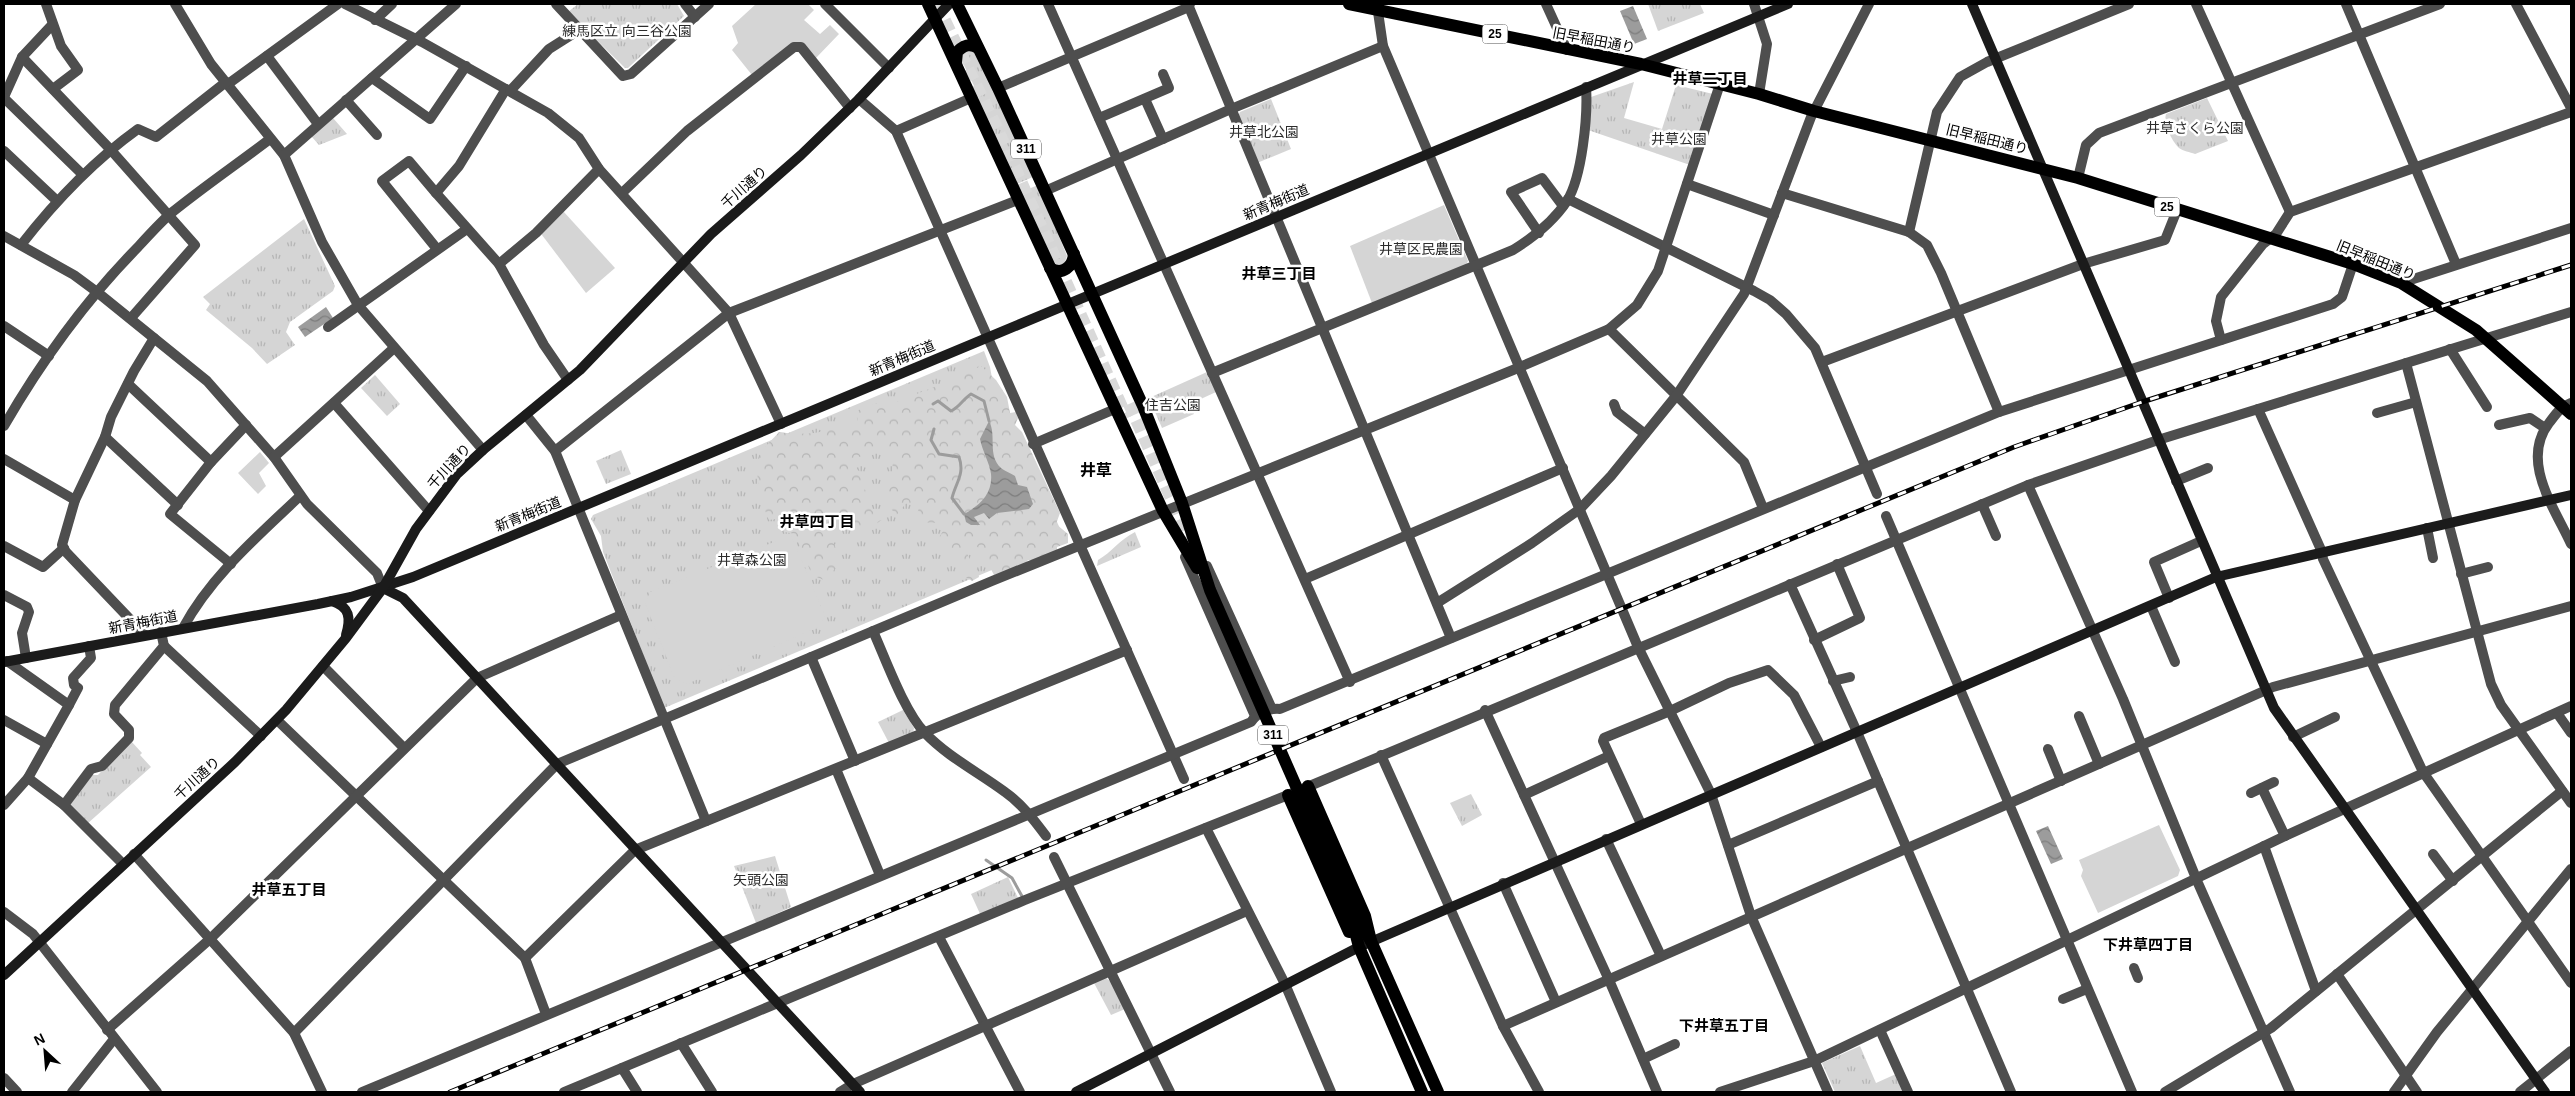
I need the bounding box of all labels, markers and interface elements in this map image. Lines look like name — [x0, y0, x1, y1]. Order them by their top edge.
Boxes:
park label: 練馬区立 向三谷公園 — [562, 23, 692, 39]
road number: 25 — [1482, 24, 1508, 44]
street label: 旧早稲田通り — [1551, 24, 1637, 56]
district label: 井草二丁目 — [1672, 70, 1748, 87]
park label: 井草さくら公園 — [2146, 120, 2244, 136]
street label: 旧早稲田通り — [1944, 121, 2030, 157]
park label: 井草北公園 — [1229, 124, 1299, 140]
park label: 井草公園 — [1651, 131, 1707, 147]
road number: 311 — [1011, 140, 1041, 158]
street label: 千川通り — [718, 163, 770, 211]
street label: 新青梅街道 — [1241, 181, 1311, 223]
road number: 25 — [2154, 198, 2180, 216]
street label: 旧早稲田通り — [2334, 237, 2418, 283]
park label: 井草区民農園 — [1379, 241, 1463, 257]
district label: 井草三丁目 — [1241, 265, 1317, 282]
street label: 新青梅街道 — [867, 337, 937, 379]
park label: 住吉公園 — [1145, 397, 1201, 413]
street label: 千川通り — [424, 440, 474, 492]
district label: 井草 — [1080, 461, 1112, 479]
street label: 新青梅街道 — [493, 493, 563, 535]
district label: 井草四丁目 — [779, 513, 855, 530]
park label: 井草森公園 — [717, 552, 787, 568]
street label: 新青梅街道 — [107, 607, 179, 637]
road number: 311 — [1258, 726, 1288, 744]
street label: 千川通り — [171, 753, 223, 803]
park label: 矢頭公園 — [733, 872, 789, 888]
district label: 井草五丁目 — [251, 881, 327, 898]
district label: 下井草四丁目 — [2103, 936, 2193, 953]
district label: 下井草五丁目 — [1679, 1017, 1769, 1034]
north arrow — [20, 1026, 70, 1076]
text: N — [31, 1030, 47, 1049]

